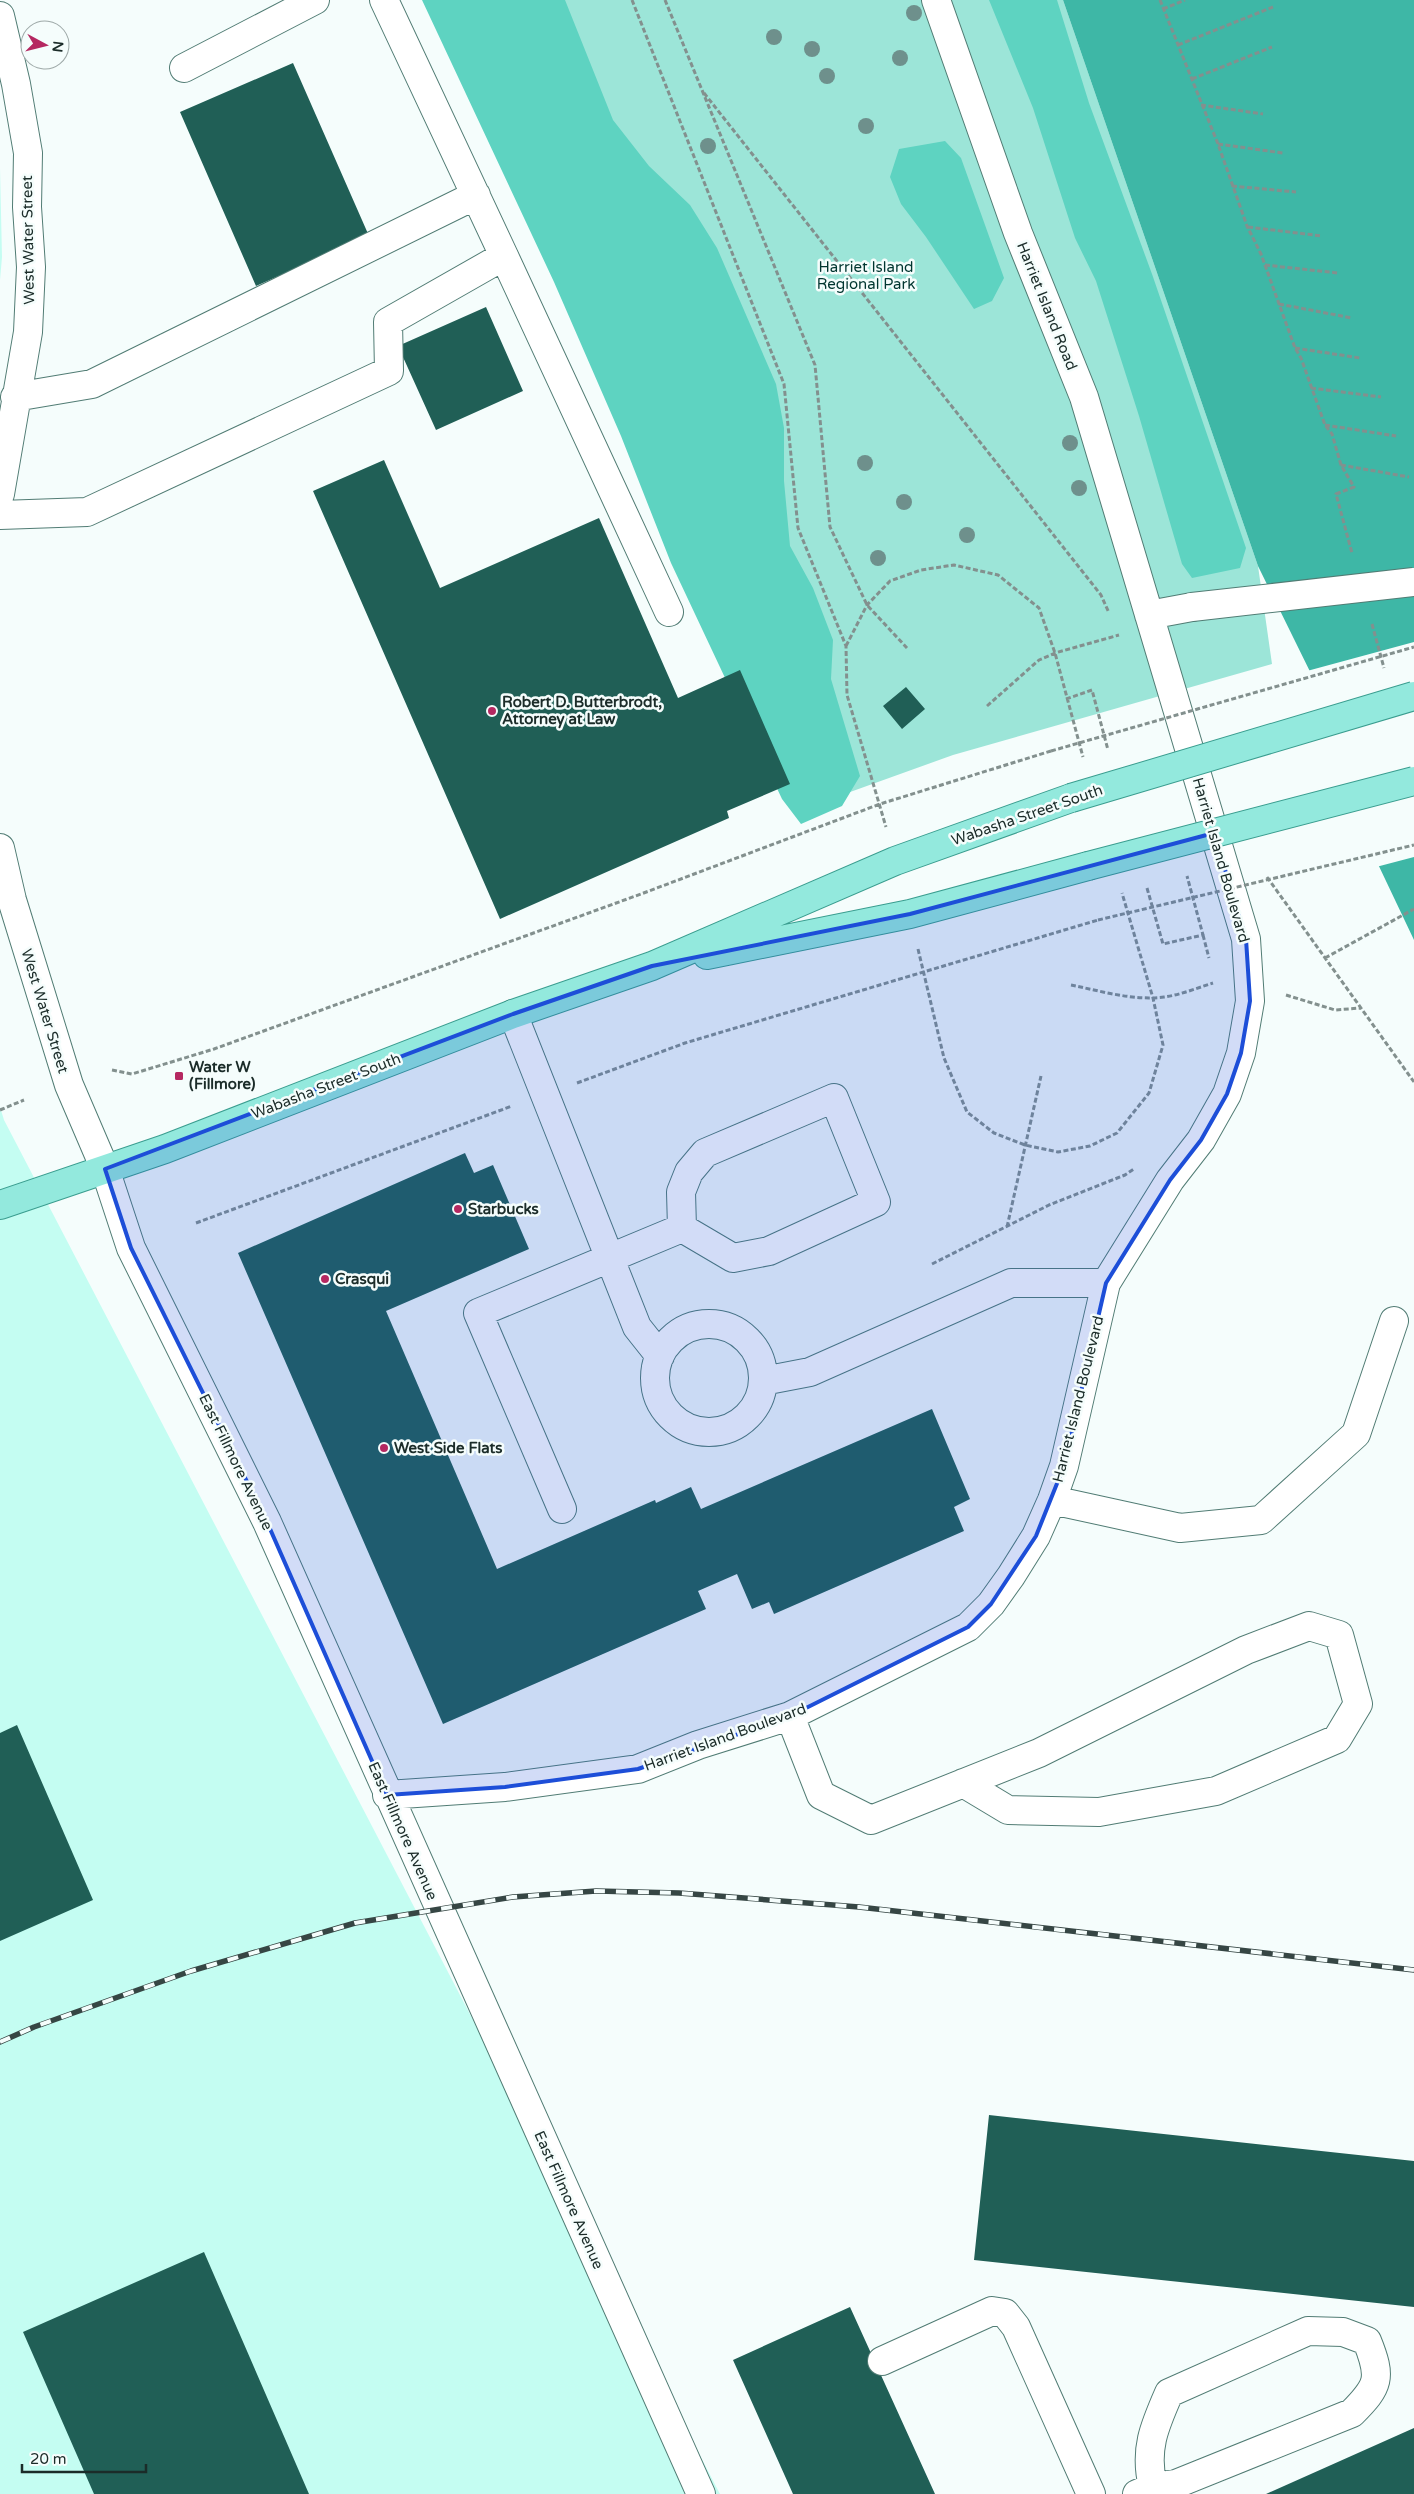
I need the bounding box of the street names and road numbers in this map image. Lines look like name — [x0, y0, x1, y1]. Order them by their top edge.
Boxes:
street label: West Water Street — [18, 175, 38, 305]
street label: Harriet Island Road — [1013, 239, 1081, 373]
street label: Harriet Island Boulevard — [1189, 775, 1253, 945]
street label: Wabasha Street South — [949, 781, 1105, 849]
street label: West Water Street — [18, 947, 73, 1076]
street label: Wabasha Street South — [249, 1049, 403, 1123]
street label: Harriet Island Boulevard — [1049, 1314, 1107, 1484]
street label: East Fillmore Avenue — [195, 1391, 277, 1533]
street label: Harriet Island Boulevard — [642, 1699, 808, 1775]
street label: East Fillmore Avenue — [364, 1759, 442, 1903]
street label: East Fillmore Avenue — [530, 2128, 608, 2272]

